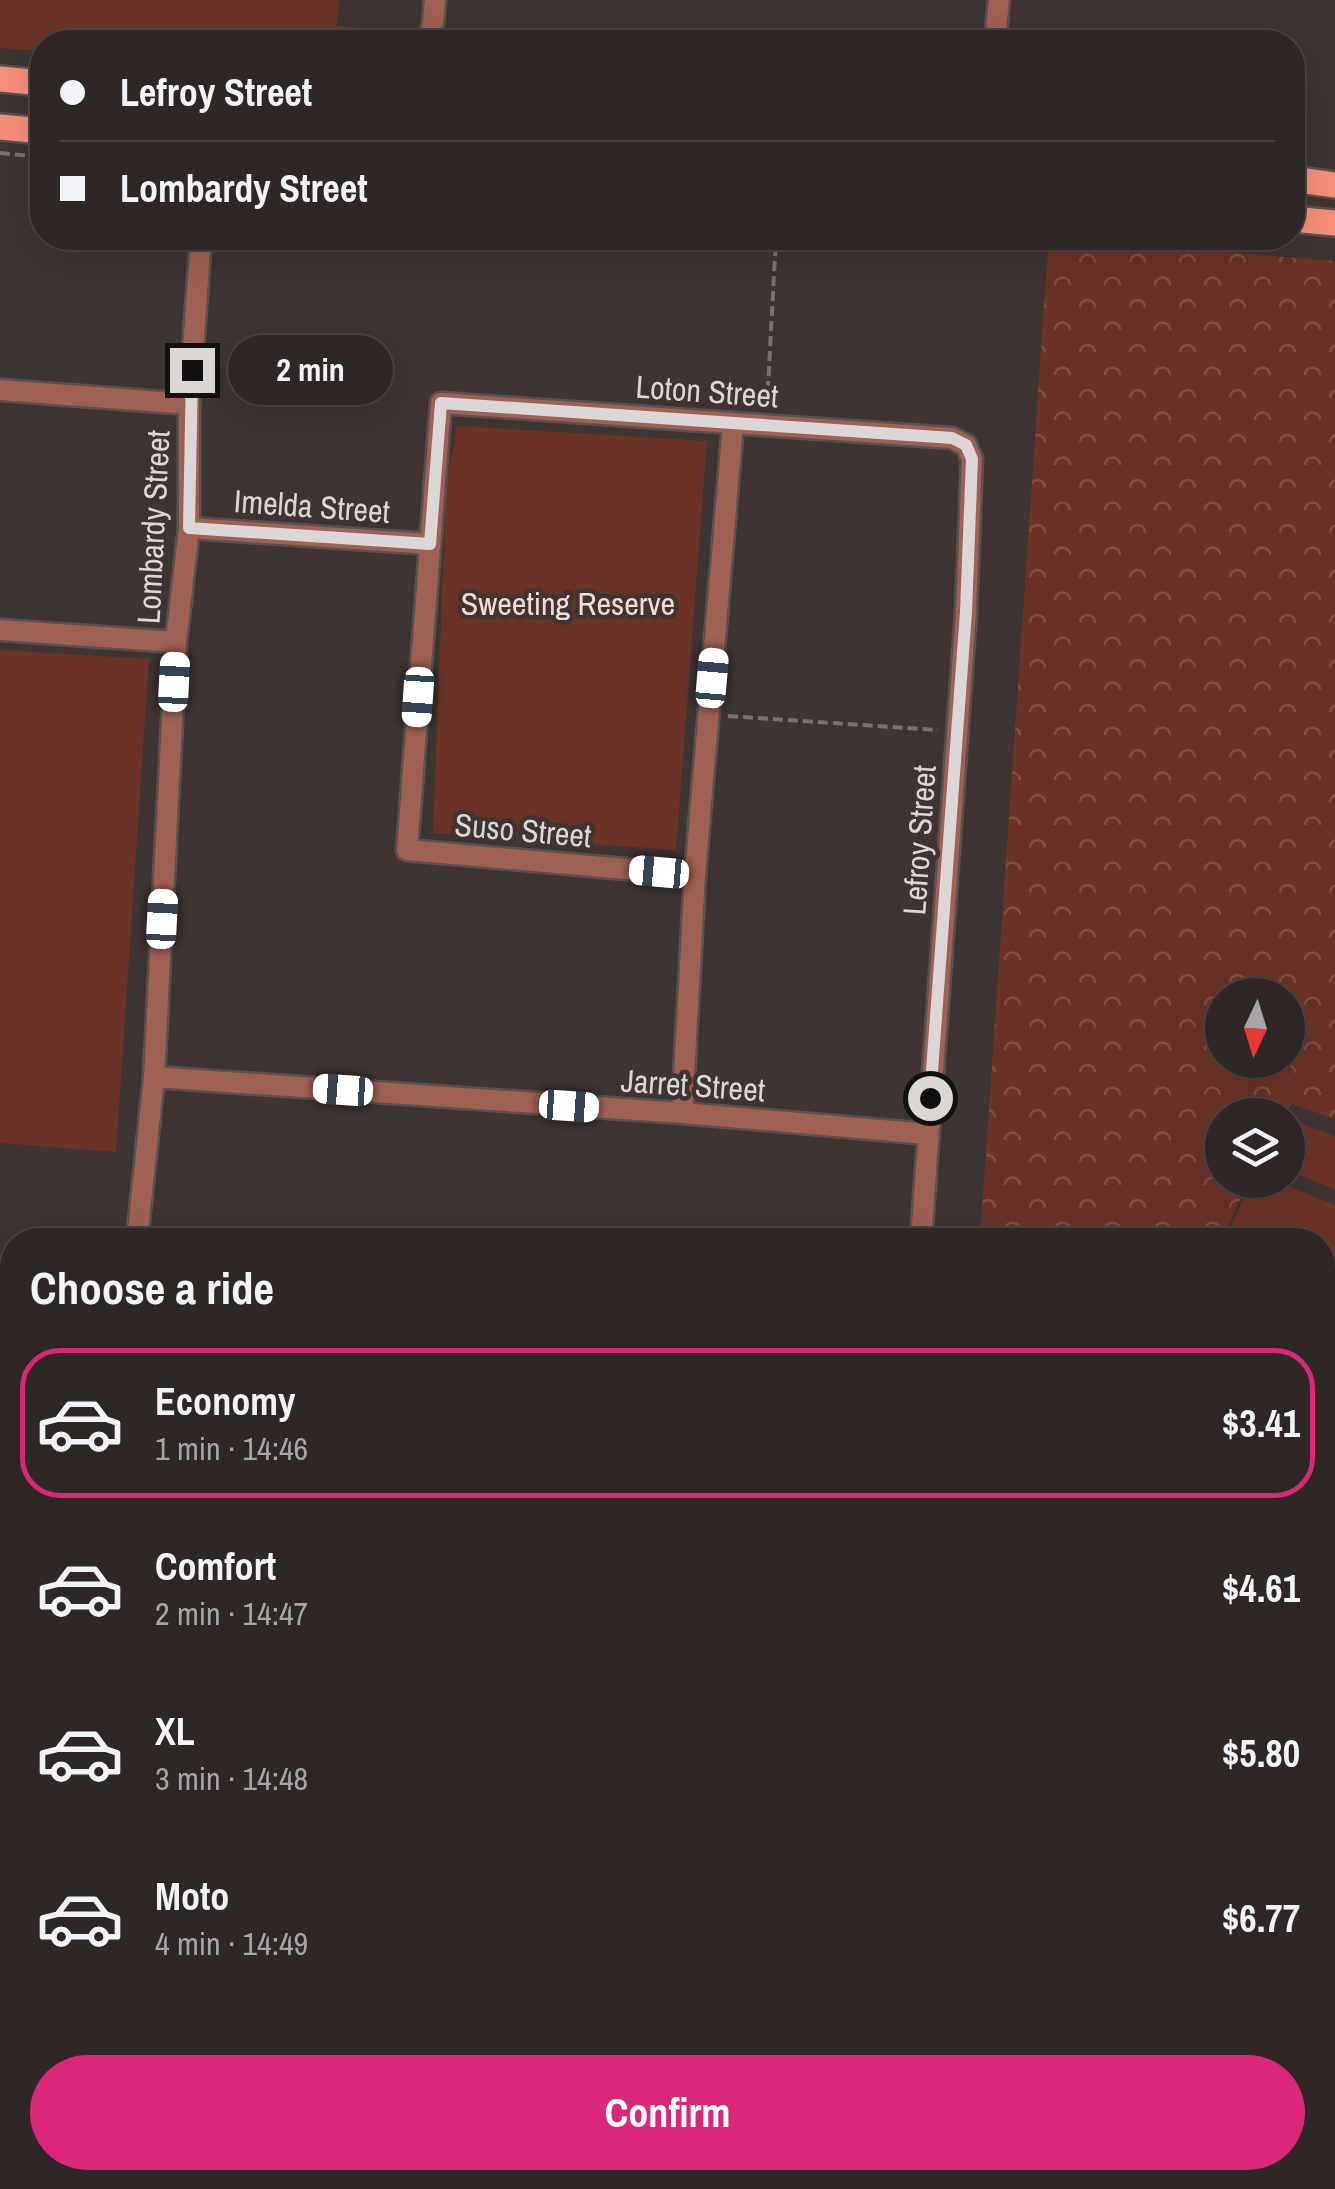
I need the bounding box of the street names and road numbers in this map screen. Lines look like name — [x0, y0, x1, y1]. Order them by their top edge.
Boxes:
street label: Loton Street — [634, 365, 780, 417]
street label: Lombardy Street — [126, 429, 180, 625]
street label: Imelda Street — [233, 479, 391, 533]
street label: Lefroy Street — [892, 764, 946, 916]
street label: Suso Street — [453, 803, 593, 857]
street label: Jarret Street — [619, 1059, 767, 1111]

